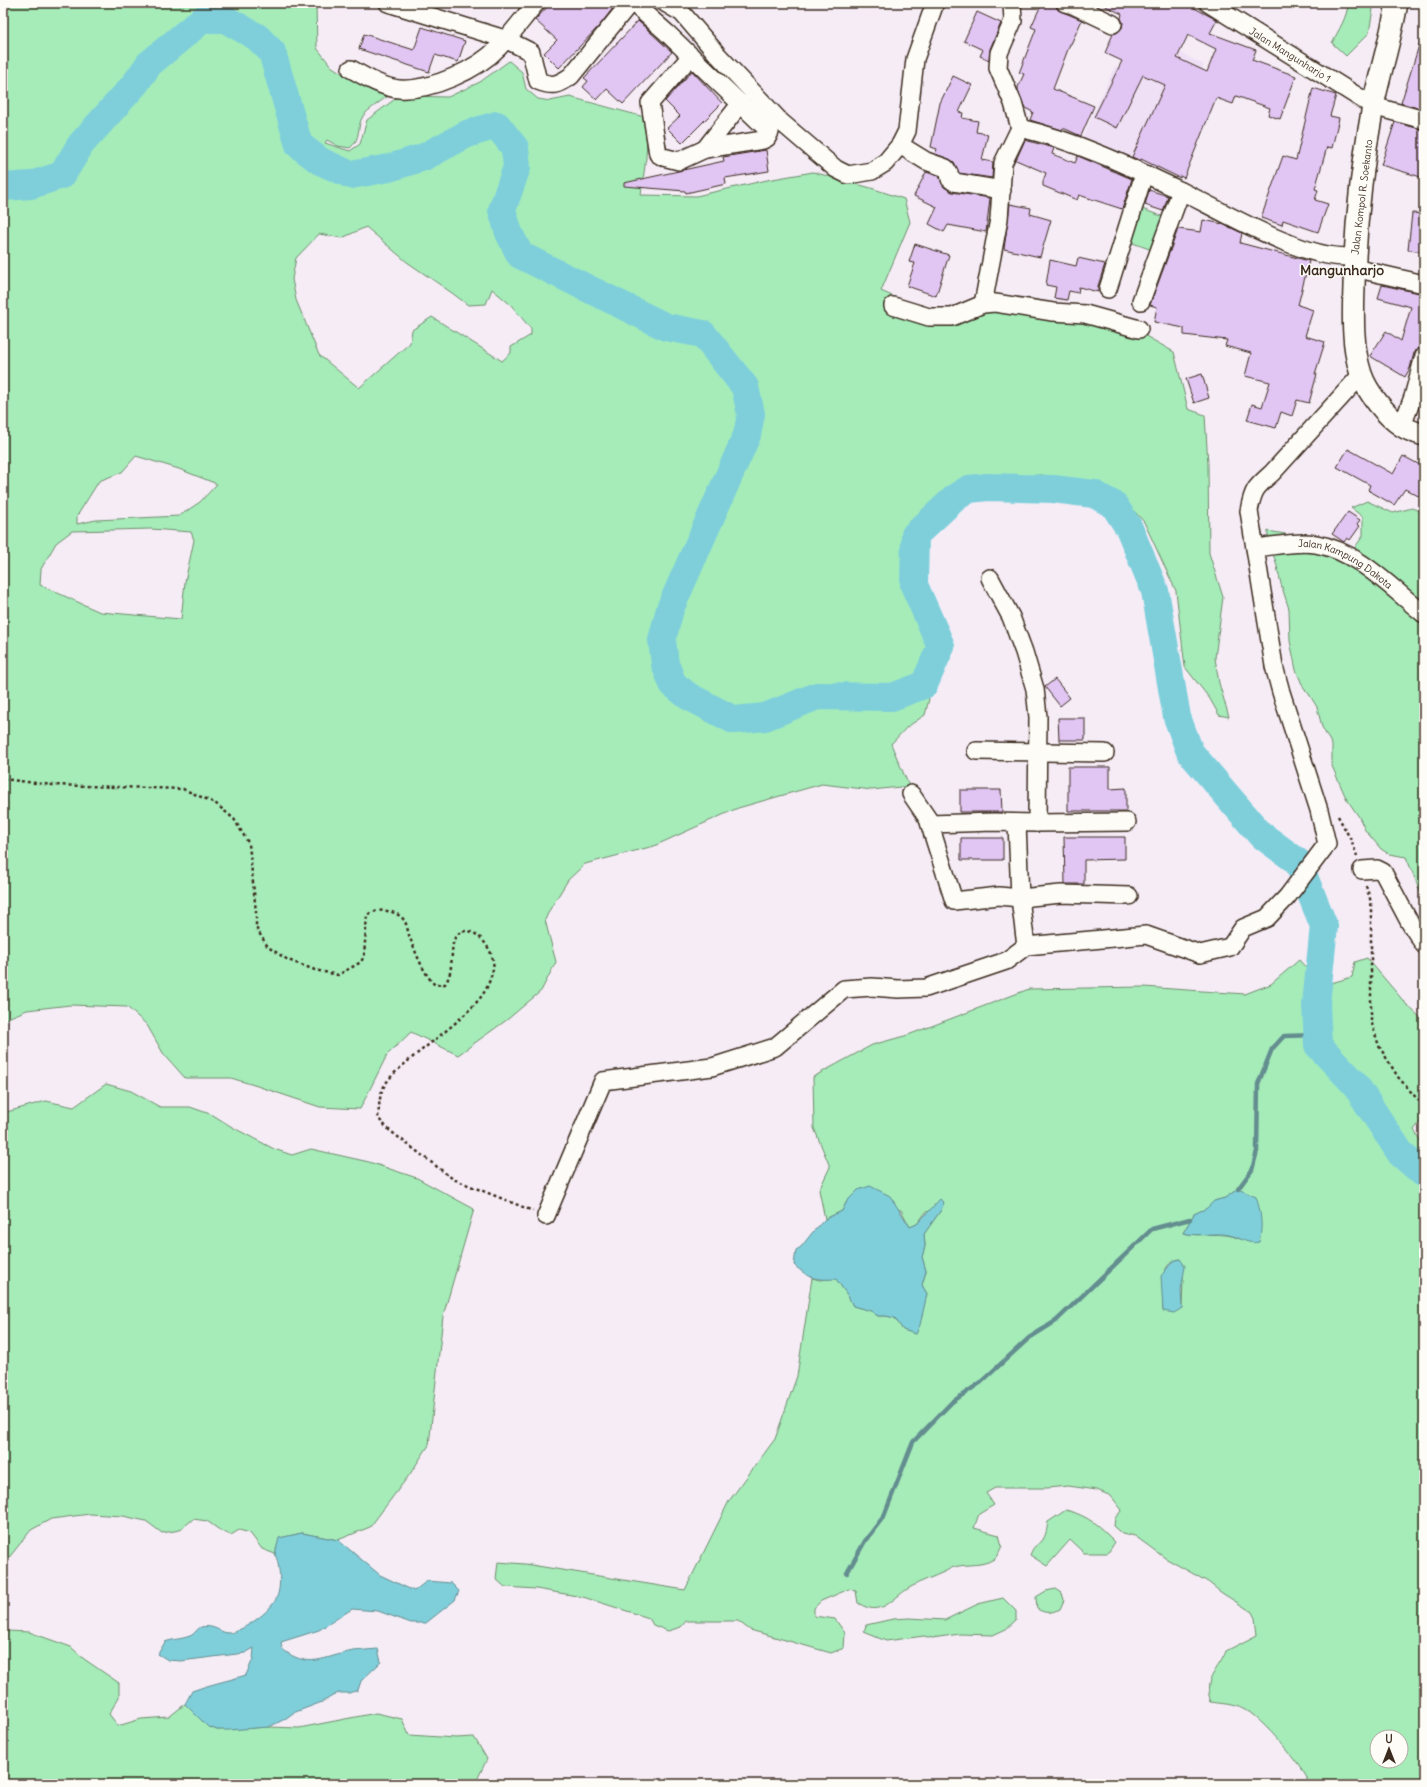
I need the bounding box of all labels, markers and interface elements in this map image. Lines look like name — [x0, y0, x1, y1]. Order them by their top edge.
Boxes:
street label: Jalan Mangunharjo 1 — [1247, 24, 1333, 85]
street label: Jalan Kompol R. Soekanto — [1348, 138, 1376, 255]
district label: Mangunharjo — [1300, 261, 1384, 279]
street label: Jalan Kampung Dakota — [1298, 537, 1396, 592]
north arrow — [1369, 1729, 1409, 1769]
text: U — [1385, 1732, 1393, 1746]

